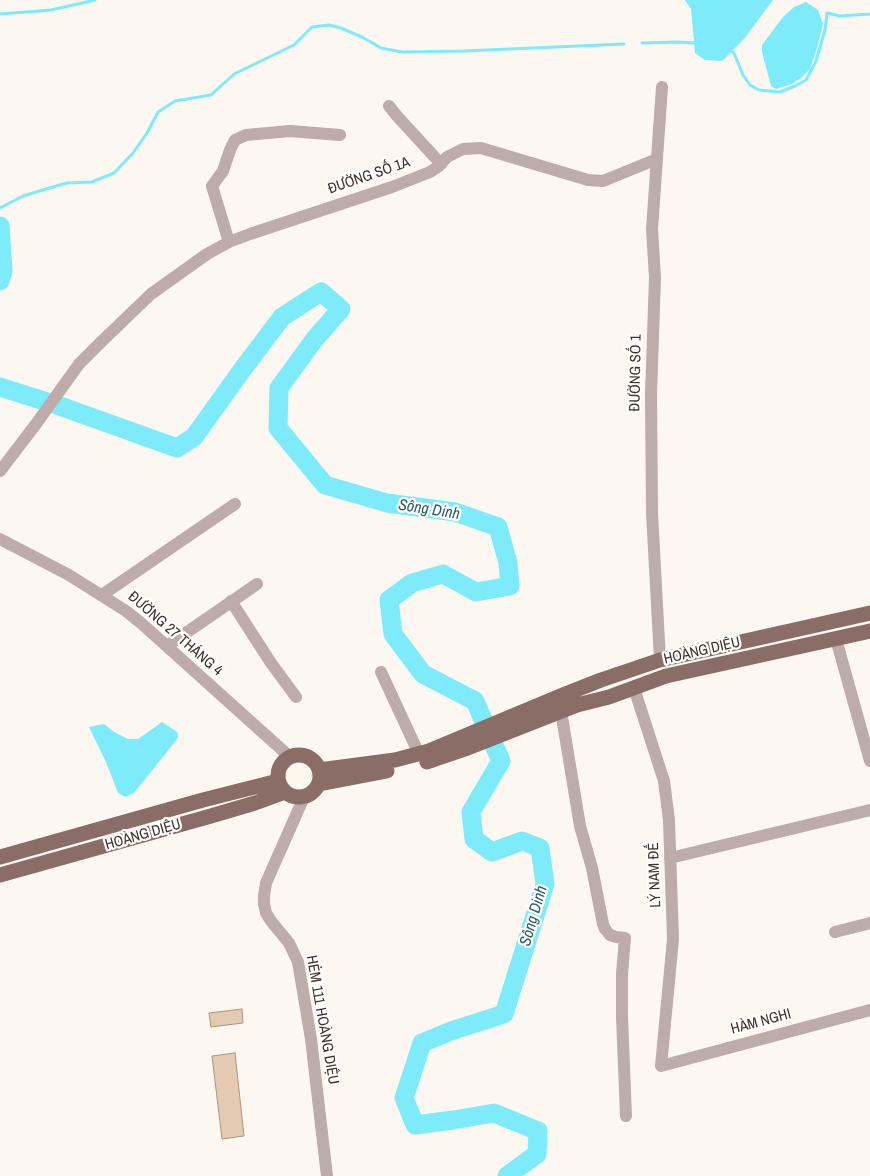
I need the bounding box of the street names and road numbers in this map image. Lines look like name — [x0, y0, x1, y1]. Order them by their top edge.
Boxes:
street label: ĐƯỜNG SỐ 1A — [326, 154, 412, 198]
street label: ĐƯỜNG SỐ 1 — [626, 334, 646, 412]
street label: ĐƯỜNG 27 THÁNG 4 — [124, 588, 226, 680]
street label: HOÀNG DIỆU — [662, 633, 742, 669]
street label: HOÀNG DIỆU — [103, 816, 183, 854]
street label: LÝ NAM ĐẾ — [645, 842, 665, 908]
street label: HẺM 111 HOÀNG DIỆU — [302, 954, 342, 1086]
street label: HÀM NGHI — [729, 1005, 793, 1039]

